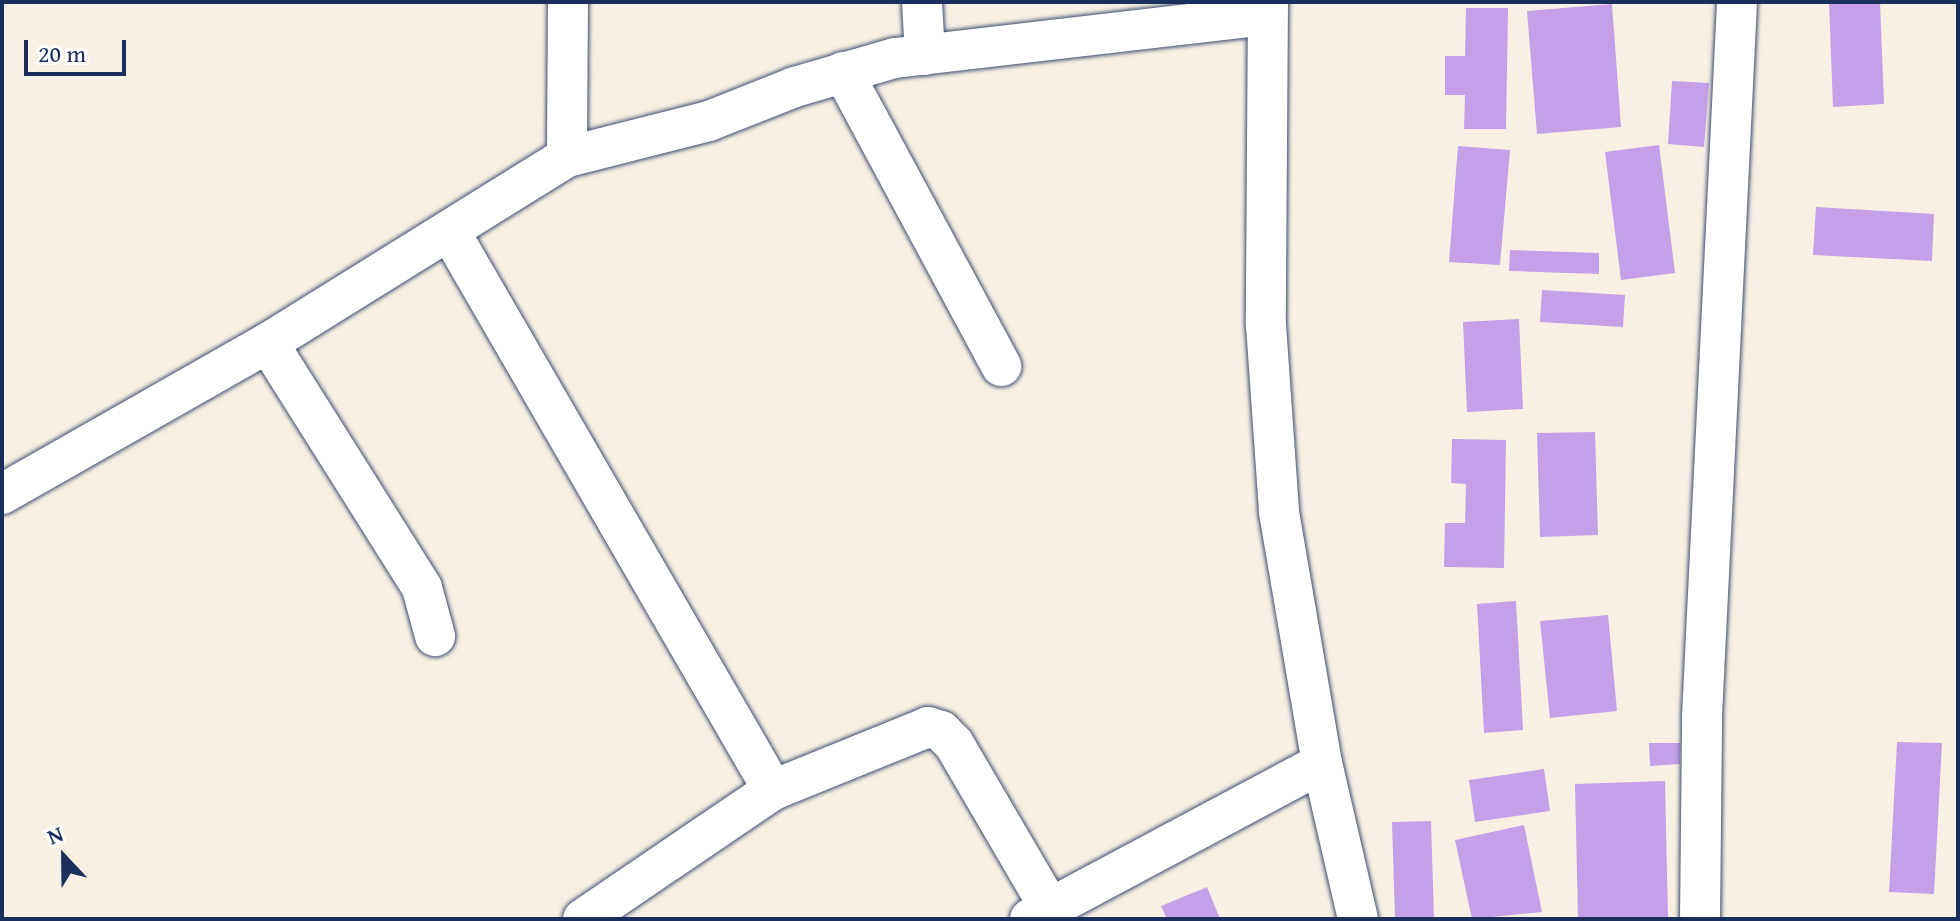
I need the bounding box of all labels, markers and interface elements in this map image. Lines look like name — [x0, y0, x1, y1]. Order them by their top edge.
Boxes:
scale bar — [28, 24, 130, 74]
text: 20 m — [38, 36, 86, 71]
north arrow — [24, 817, 104, 897]
text: N — [42, 817, 68, 852]

